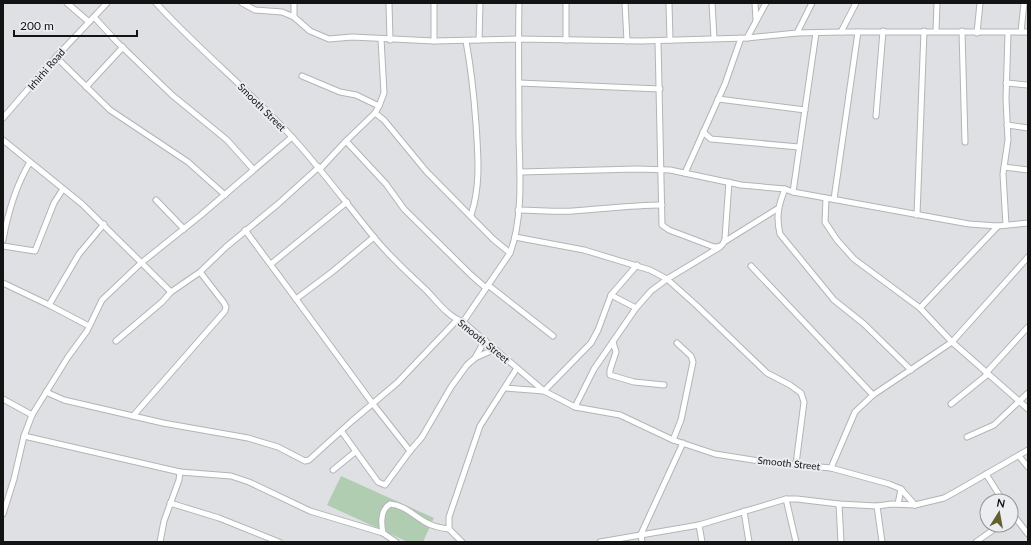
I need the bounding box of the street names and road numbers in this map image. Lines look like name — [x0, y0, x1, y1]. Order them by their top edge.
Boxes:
street label: Irhirhi Road — [25, 46, 67, 92]
street label: Smooth Street — [236, 81, 289, 134]
street label: Smooth Street — [456, 317, 513, 366]
street label: Smooth Street — [757, 454, 821, 472]

